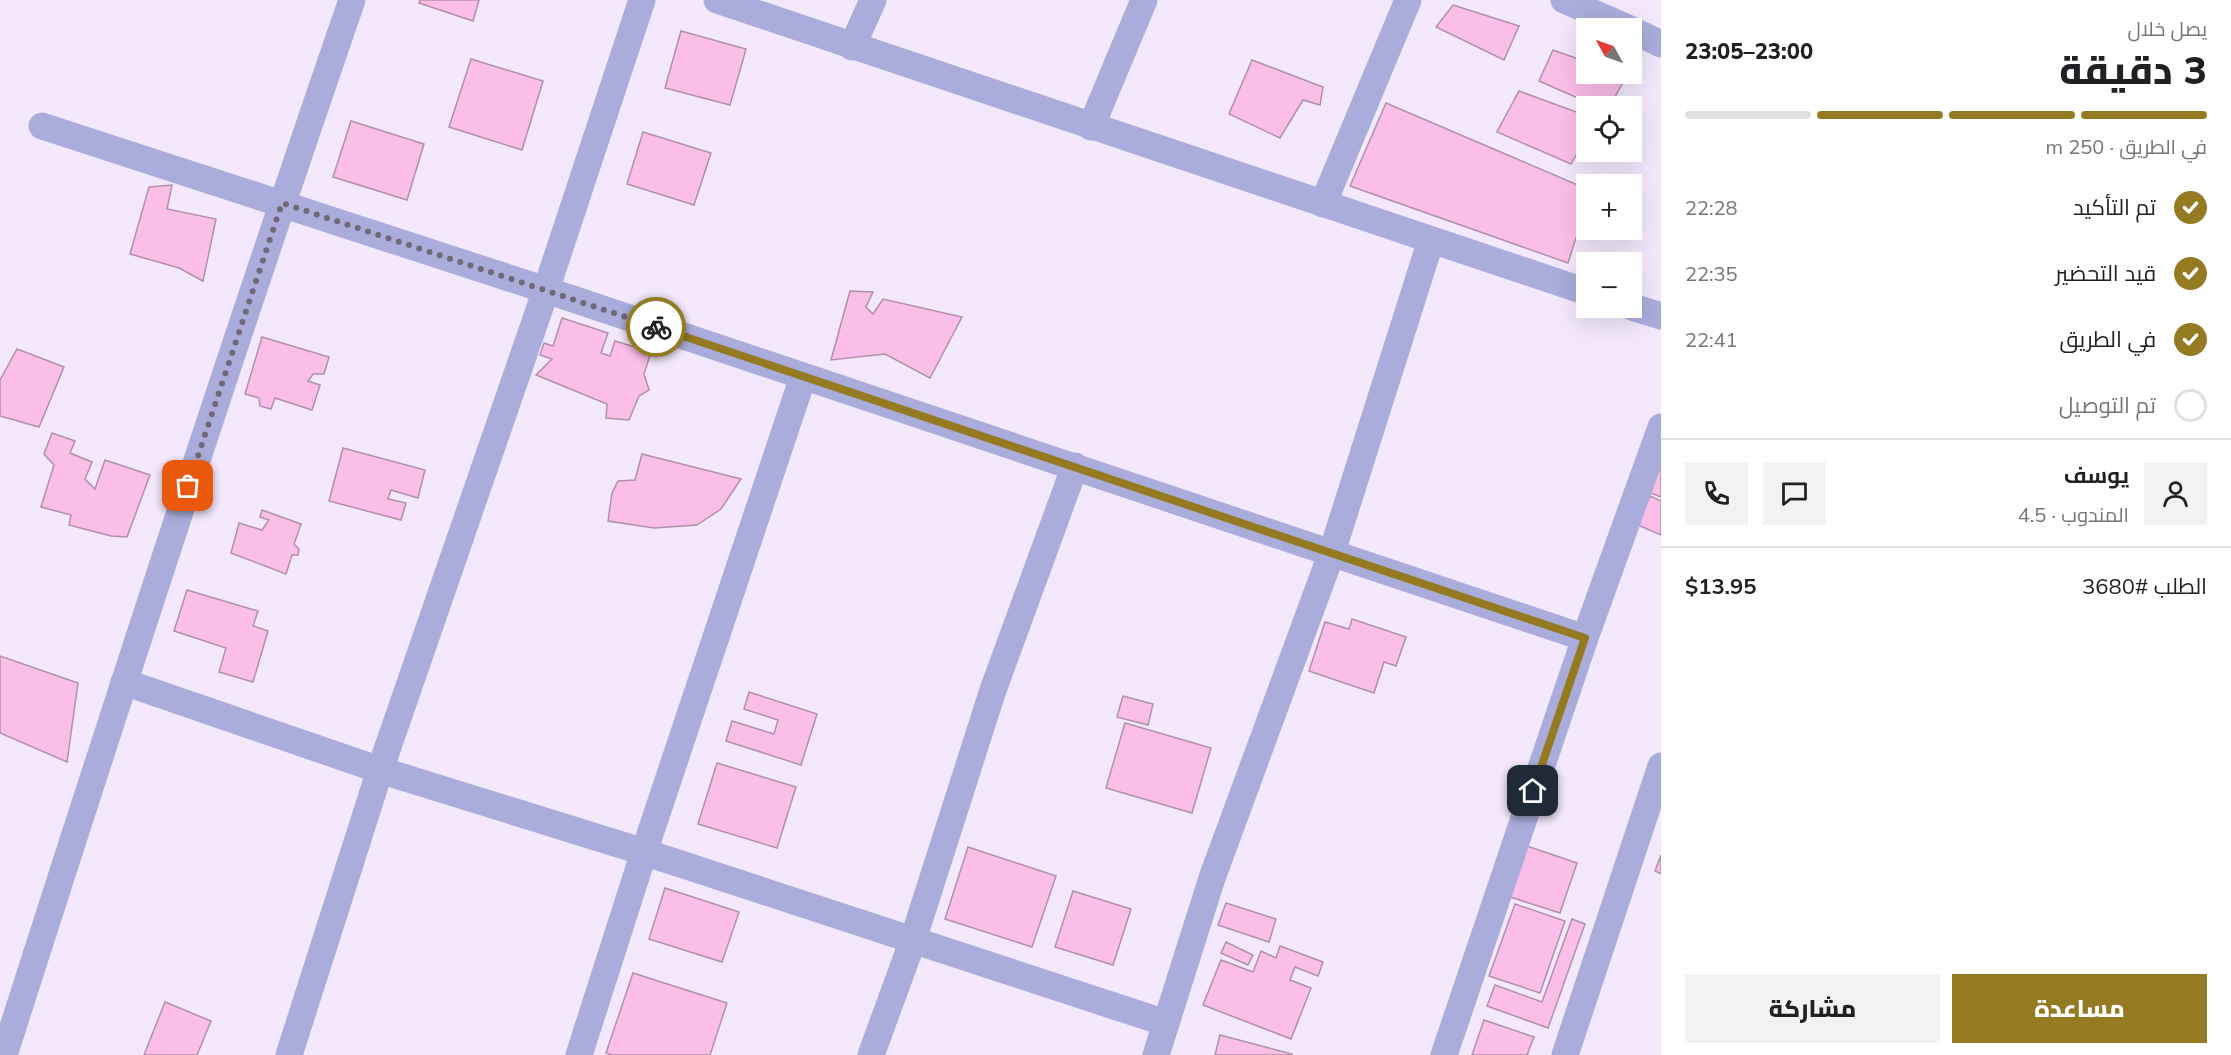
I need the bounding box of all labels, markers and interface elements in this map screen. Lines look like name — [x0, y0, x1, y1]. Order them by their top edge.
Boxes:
text: يصل خلال — [2128, 16, 2207, 41]
north arrow — [1576, 18, 1642, 84]
map controls — [1576, 18, 1642, 318]
text: 23:00–23:05 — [1685, 37, 1813, 65]
text: 3 دقيقة — [2059, 45, 2207, 94]
button: locate — [1576, 96, 1642, 162]
text: في الطريق · 250 m — [2045, 134, 2207, 159]
button: + — [1576, 174, 1642, 240]
icon: check — [2174, 191, 2207, 224]
text: تم التأكيد — [2073, 193, 2156, 221]
text: 22:28 — [1685, 195, 1738, 220]
button: − — [1576, 252, 1642, 318]
icon: check — [2174, 257, 2207, 290]
text: قيد التحضير — [2055, 259, 2156, 287]
text: 22:35 — [1685, 261, 1738, 286]
courier — [626, 297, 686, 357]
icon: bike — [640, 311, 673, 344]
icon: check — [2174, 323, 2207, 356]
text: في الطريق — [2059, 325, 2156, 353]
text: 22:41 — [1685, 327, 1738, 352]
text: تم التوصيل — [2059, 391, 2156, 419]
pin — [162, 460, 213, 511]
text: يوسف — [2064, 461, 2129, 489]
button: phone — [1685, 462, 1748, 525]
button: chat — [1763, 462, 1826, 525]
button: person — [2144, 462, 2207, 525]
icon: bag — [171, 469, 204, 502]
text: المندوب · 4.5 — [2018, 502, 2129, 527]
text: $13.95 — [1685, 572, 1756, 600]
text: الطلب #3680 — [2082, 572, 2207, 600]
pin — [1507, 765, 1558, 816]
icon: home — [1516, 774, 1549, 807]
button: مشاركة — [1685, 974, 1940, 1043]
button: مساعدة — [1952, 974, 2207, 1043]

